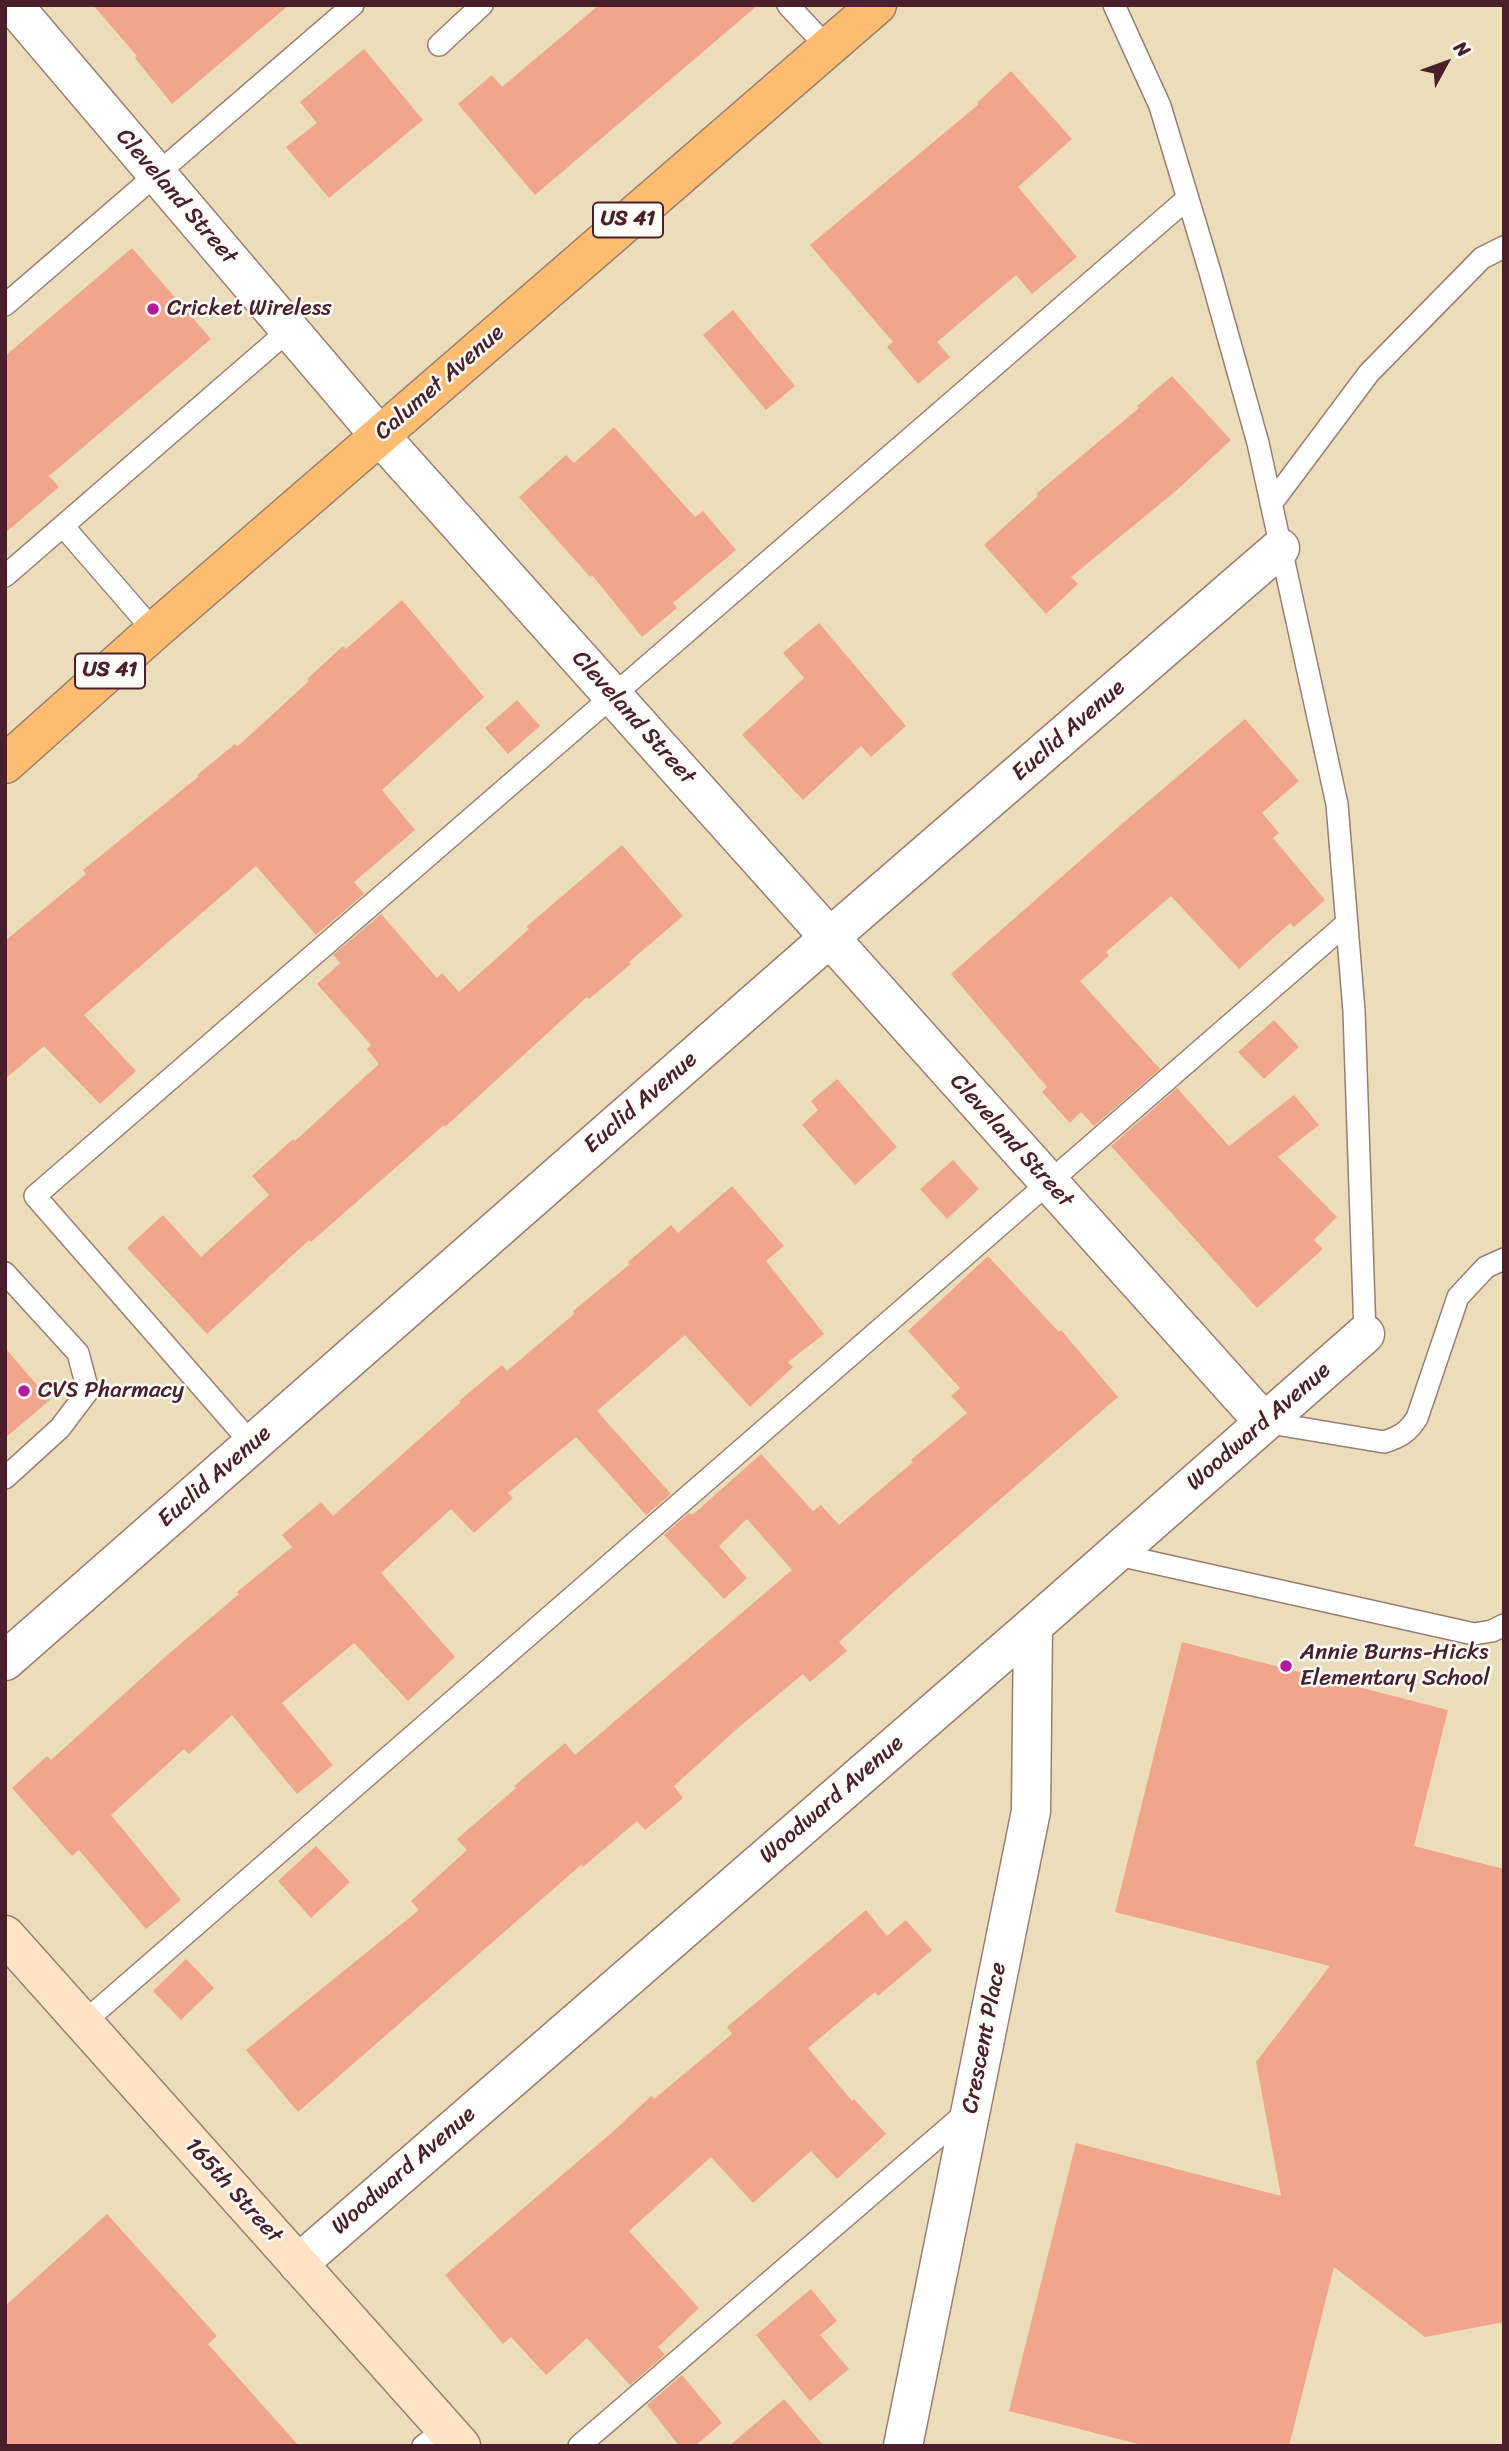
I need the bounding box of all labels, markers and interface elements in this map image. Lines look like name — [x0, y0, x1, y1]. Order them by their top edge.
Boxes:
north arrow — [1411, 28, 1481, 98]
text: N — [1445, 33, 1479, 65]
street label: Cleveland Street — [110, 124, 242, 270]
road number: US 41 — [593, 202, 663, 238]
place label: Cricket Wireless — [167, 295, 332, 323]
marker: Cricket Wireless — [145, 301, 161, 317]
street label: Calumet Avenue — [370, 319, 510, 447]
street label: Cleveland Street — [566, 645, 700, 791]
road number: US 41 — [75, 654, 145, 688]
street label: Euclid Avenue — [1007, 674, 1131, 788]
street label: Euclid Avenue — [579, 1046, 703, 1160]
street label: Cleveland Street — [944, 1068, 1078, 1214]
street label: Woodward Avenue — [1181, 1357, 1337, 1497]
place label: CVS Pharmacy — [38, 1377, 184, 1405]
marker: CVS Pharmacy — [16, 1383, 32, 1399]
street label: Euclid Avenue — [153, 1420, 277, 1534]
place label: Annie Burns-Hicks Elementary School — [1300, 1639, 1490, 1693]
marker: Annie Burns-Hicks Elementary School — [1278, 1658, 1294, 1674]
street label: Woodward Avenue — [754, 1730, 910, 1870]
street label: Crescent Place — [957, 1960, 1013, 2116]
street label: Woodward Avenue — [326, 2101, 482, 2241]
street label: 165th Street — [179, 2133, 287, 2249]

